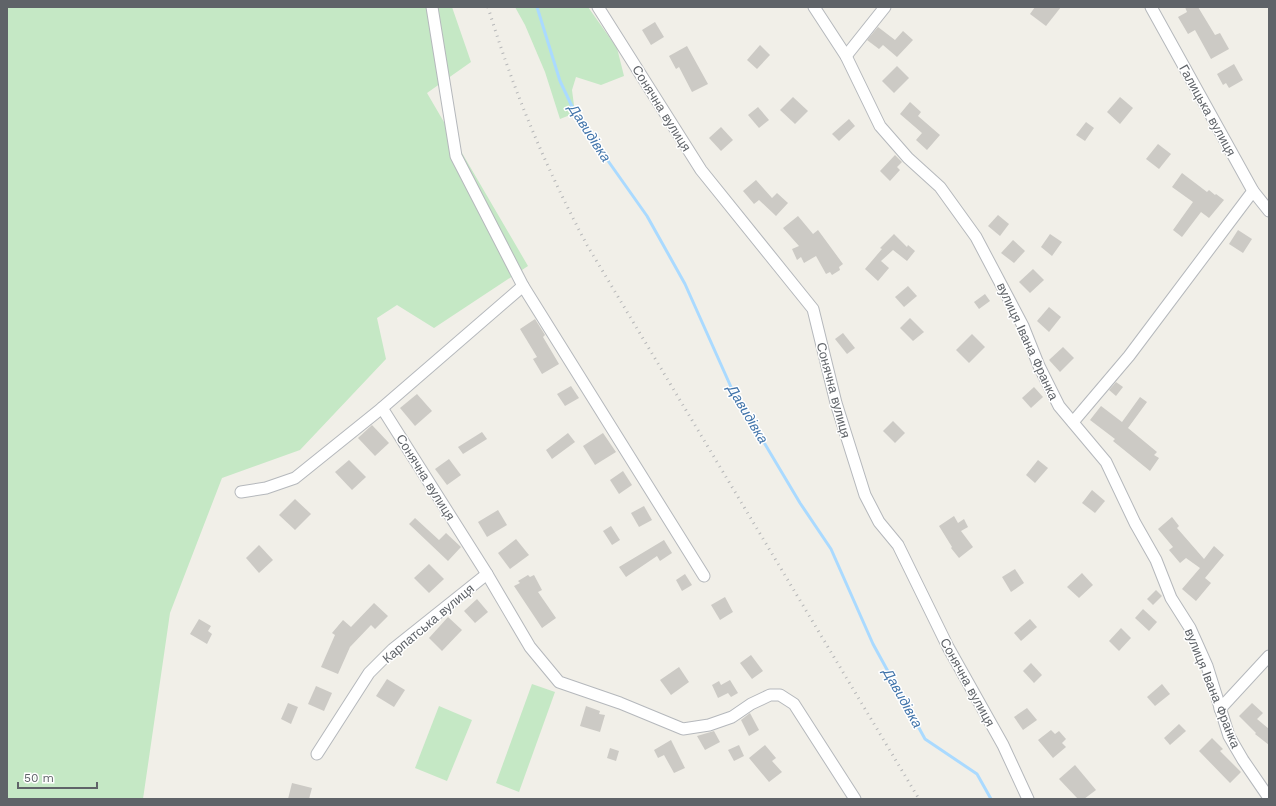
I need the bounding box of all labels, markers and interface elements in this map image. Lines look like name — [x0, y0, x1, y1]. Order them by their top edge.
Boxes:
street label: Сонячна вулиця — [629, 62, 694, 154]
street label: Галицька вулиця — [1176, 62, 1239, 159]
water label: Давидівка — [564, 100, 615, 165]
street label: вулиця Івана Франка — [994, 280, 1062, 403]
street label: Сонячна вулиця — [814, 341, 854, 440]
water label: Давидівка — [723, 380, 772, 446]
street label: Сонячна вулиця — [393, 431, 458, 523]
street label: Карпатська вулиця — [379, 581, 477, 666]
street label: вулиця Івана Франка — [1182, 626, 1244, 751]
street label: Сонячна вулиця — [937, 635, 998, 729]
water label: Давидівка — [879, 664, 926, 731]
scale bar — [18, 764, 97, 790]
text: 50 m — [24, 771, 54, 785]

